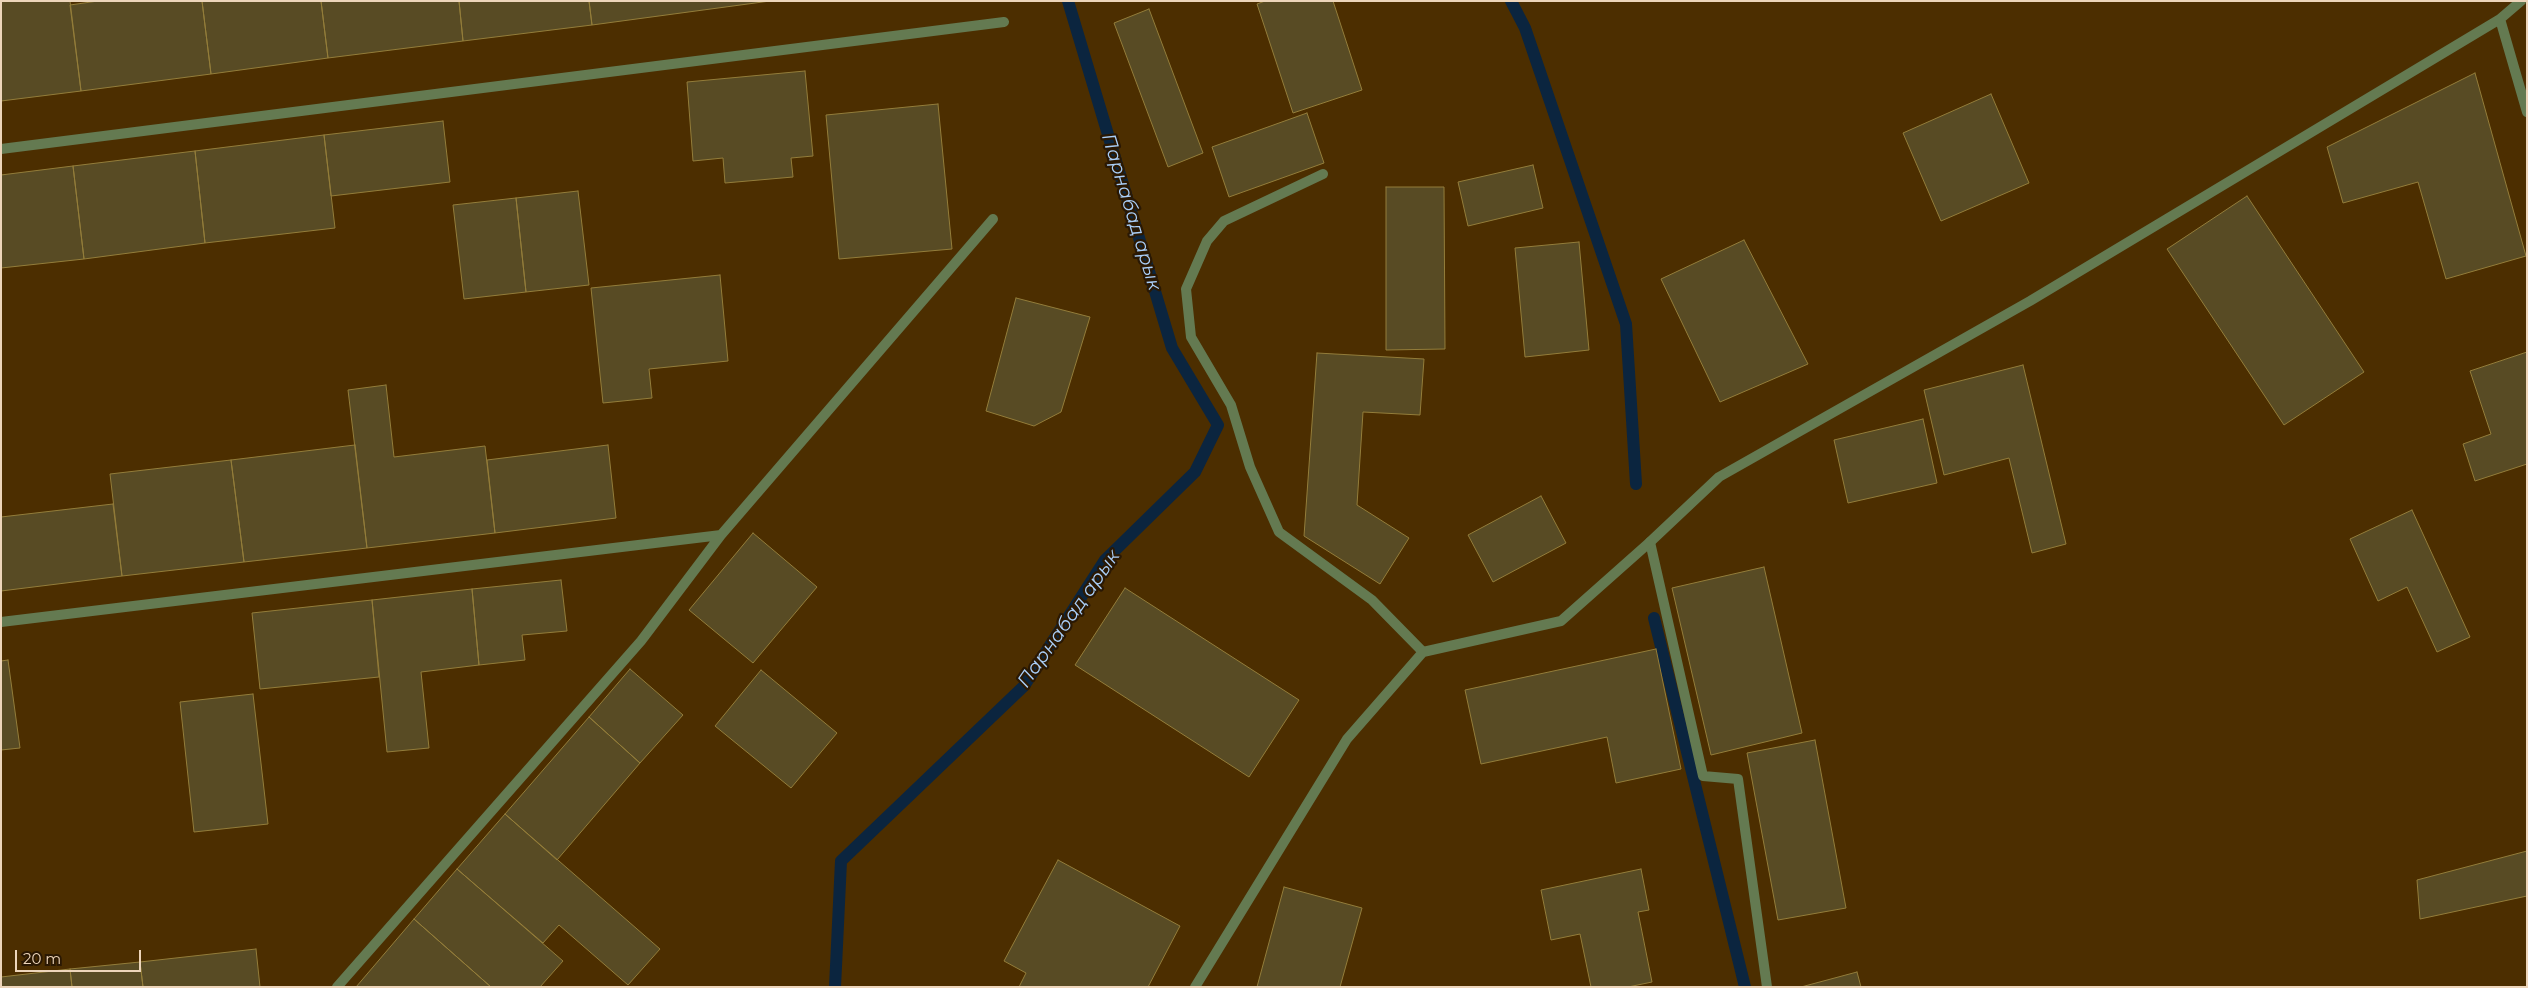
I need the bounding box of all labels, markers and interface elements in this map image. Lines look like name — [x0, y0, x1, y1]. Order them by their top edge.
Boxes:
water label: Парнабад арык — [1096, 131, 1166, 293]
water label: Парнабад арык — [1013, 546, 1125, 692]
scale bar — [18, 940, 144, 972]
text: 20 m — [23, 949, 61, 968]

